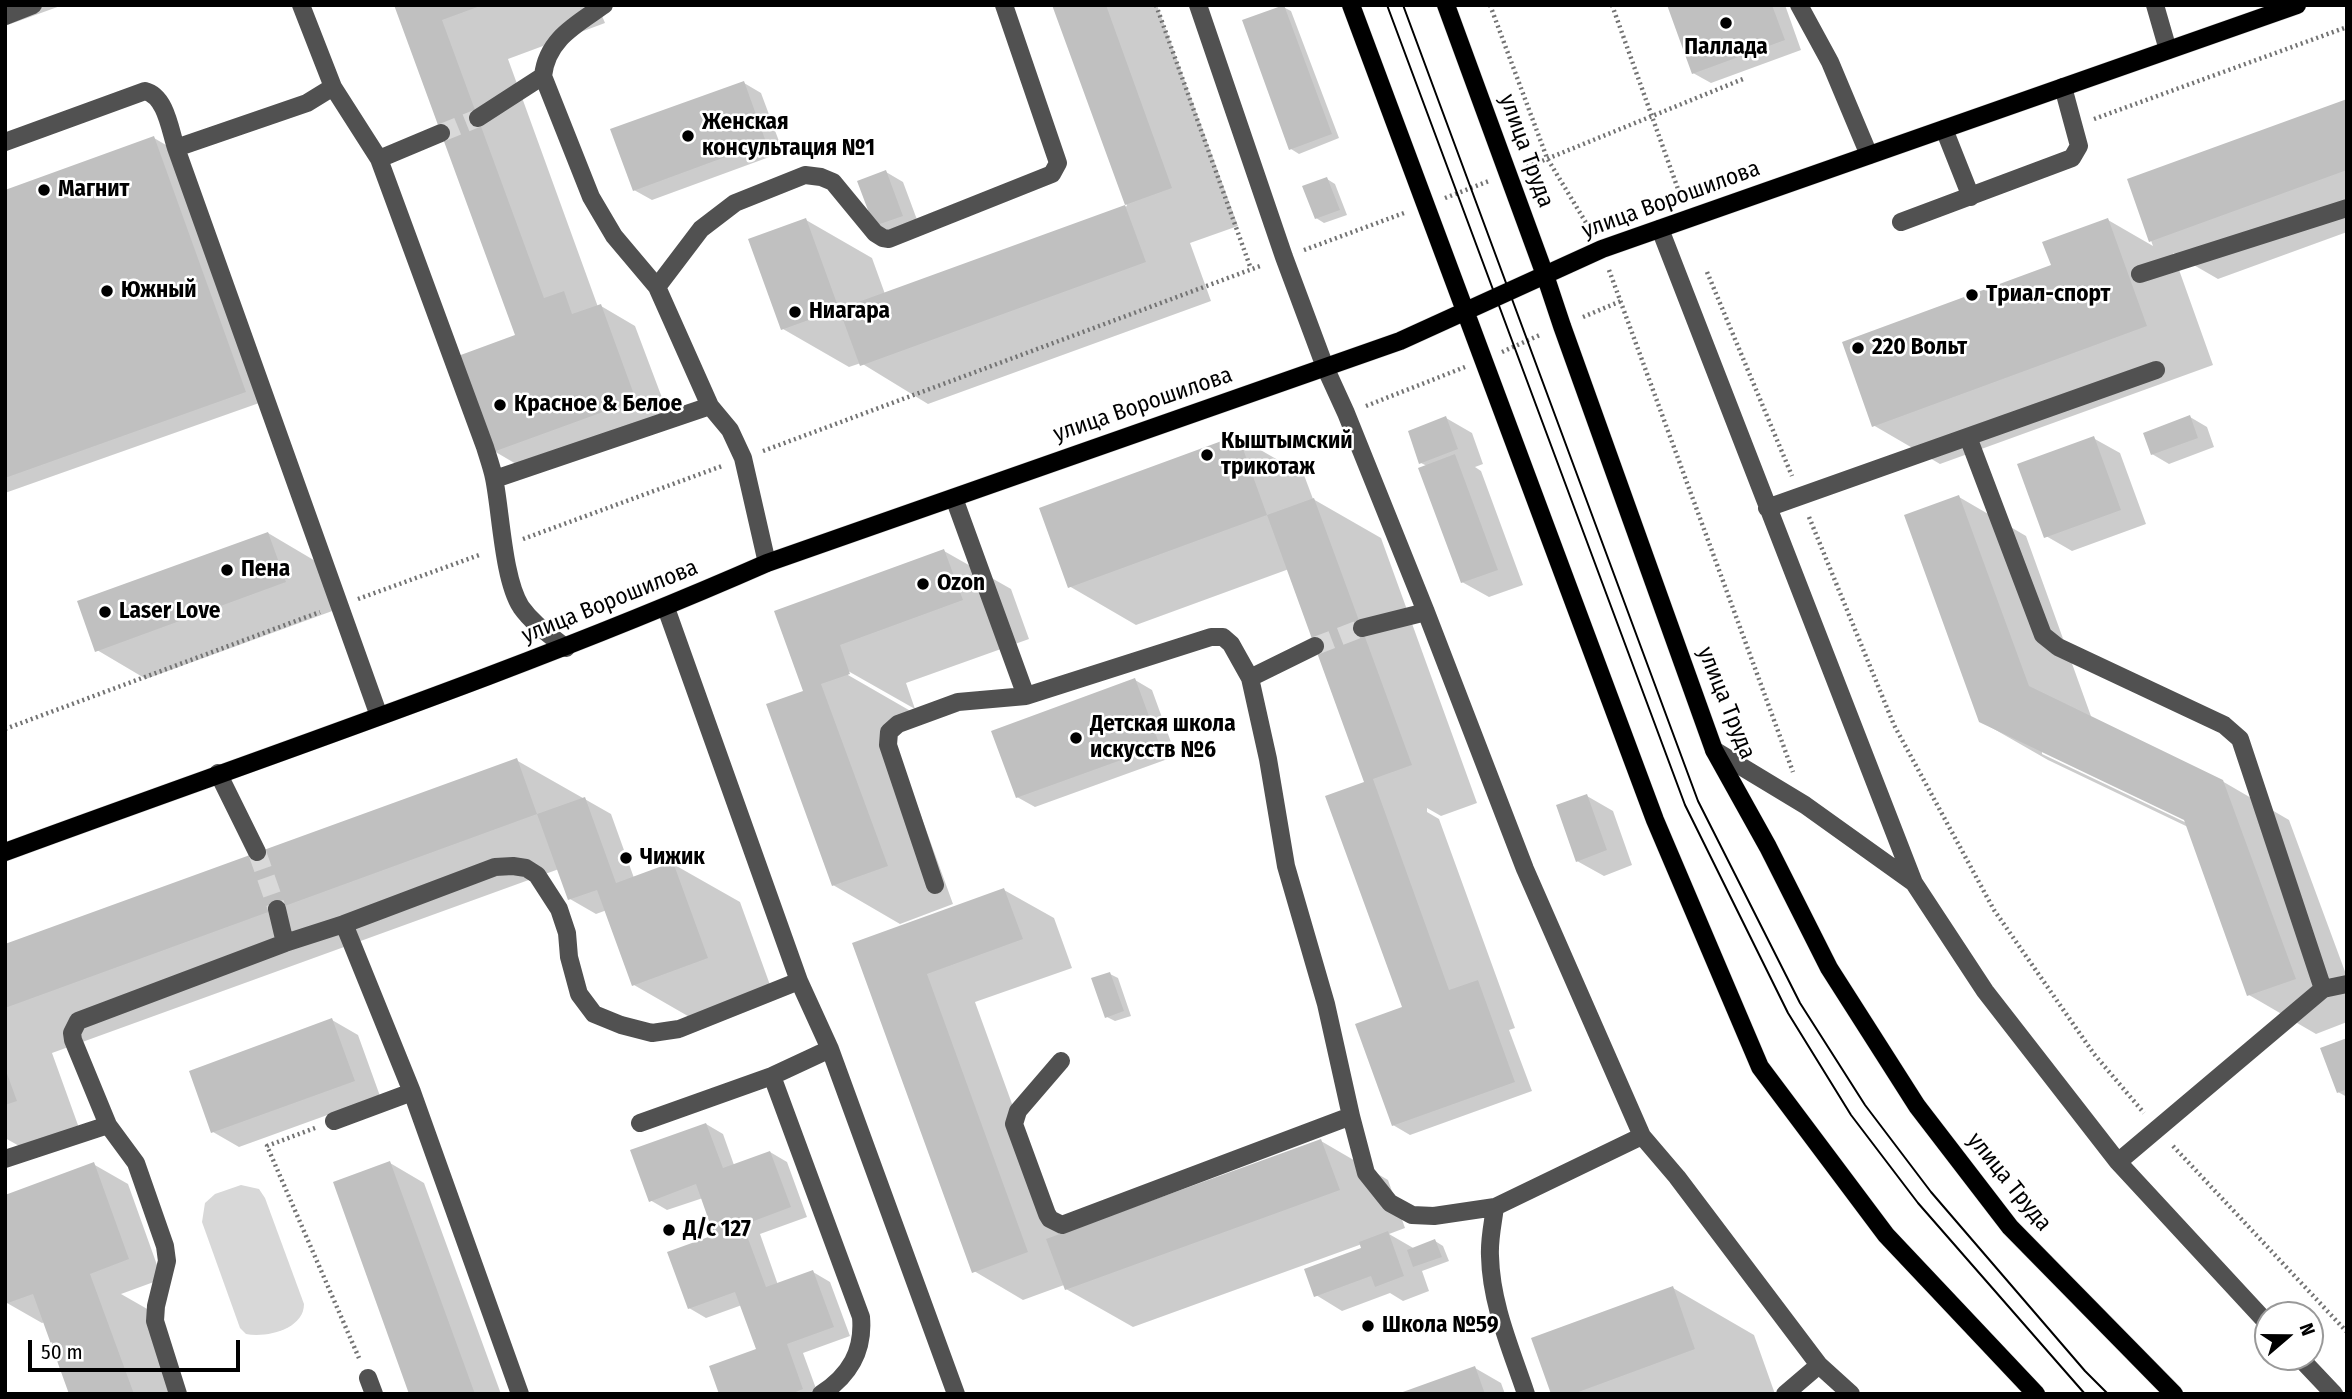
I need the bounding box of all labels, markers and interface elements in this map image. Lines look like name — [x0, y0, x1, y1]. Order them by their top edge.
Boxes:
marker: Паллада — [1718, 15, 1734, 31]
place label: Паллада — [1684, 34, 1768, 62]
street label: улица Труда — [1493, 91, 1559, 211]
place label: Женская консультация №1 — [702, 109, 875, 163]
marker: Женская консультация №1 — [680, 128, 696, 144]
street label: улица Ворошилова — [1578, 155, 1764, 245]
place label: Магнит — [58, 176, 129, 204]
marker: Магнит — [36, 182, 52, 198]
place label: Южный — [121, 277, 197, 305]
place label: Триал-спорт — [1986, 281, 2110, 309]
marker: Южный — [99, 283, 115, 299]
marker: Триал-спорт — [1964, 287, 1980, 303]
place label: Ниагара — [809, 298, 890, 326]
marker: Ниагара — [787, 304, 803, 320]
place label: 220 Вольт — [1872, 334, 1967, 362]
marker: 220 Вольт — [1850, 340, 1866, 356]
street label: улица Ворошилова — [1050, 361, 1236, 449]
place label: Красное & Белое — [514, 391, 682, 419]
marker: Красное & Белое — [492, 397, 508, 413]
place label: Кыштымский трикотаж — [1221, 428, 1353, 482]
marker: Кыштымский трикотаж — [1199, 447, 1215, 463]
street label: улица Ворошилова — [518, 554, 702, 650]
place label: Пена — [241, 556, 290, 584]
marker: Пена — [219, 562, 235, 578]
place label: Ozon — [937, 570, 985, 598]
marker: Ozon — [915, 576, 931, 592]
place label: Laser Love — [119, 598, 220, 626]
marker: Laser Love — [97, 604, 113, 620]
street label: улица Труда — [1691, 643, 1761, 763]
place label: Детская школа искусств №6 — [1090, 711, 1236, 765]
marker: Детская школа искусств №6 — [1068, 730, 1084, 746]
place label: Чижик — [640, 844, 705, 872]
marker: Чижик — [618, 850, 634, 866]
street label: улица Труда — [1961, 1127, 2057, 1237]
place label: Д/с 127 — [683, 1216, 751, 1244]
marker: Д/с 127 — [661, 1222, 677, 1238]
north arrow — [2254, 1301, 2324, 1371]
place label: Школа №59 — [1382, 1312, 1499, 1340]
marker: Школа №59 — [1360, 1318, 1376, 1334]
text: N — [2295, 1320, 2320, 1339]
scale bar — [32, 1326, 243, 1370]
text: 50 m — [41, 1339, 83, 1365]

